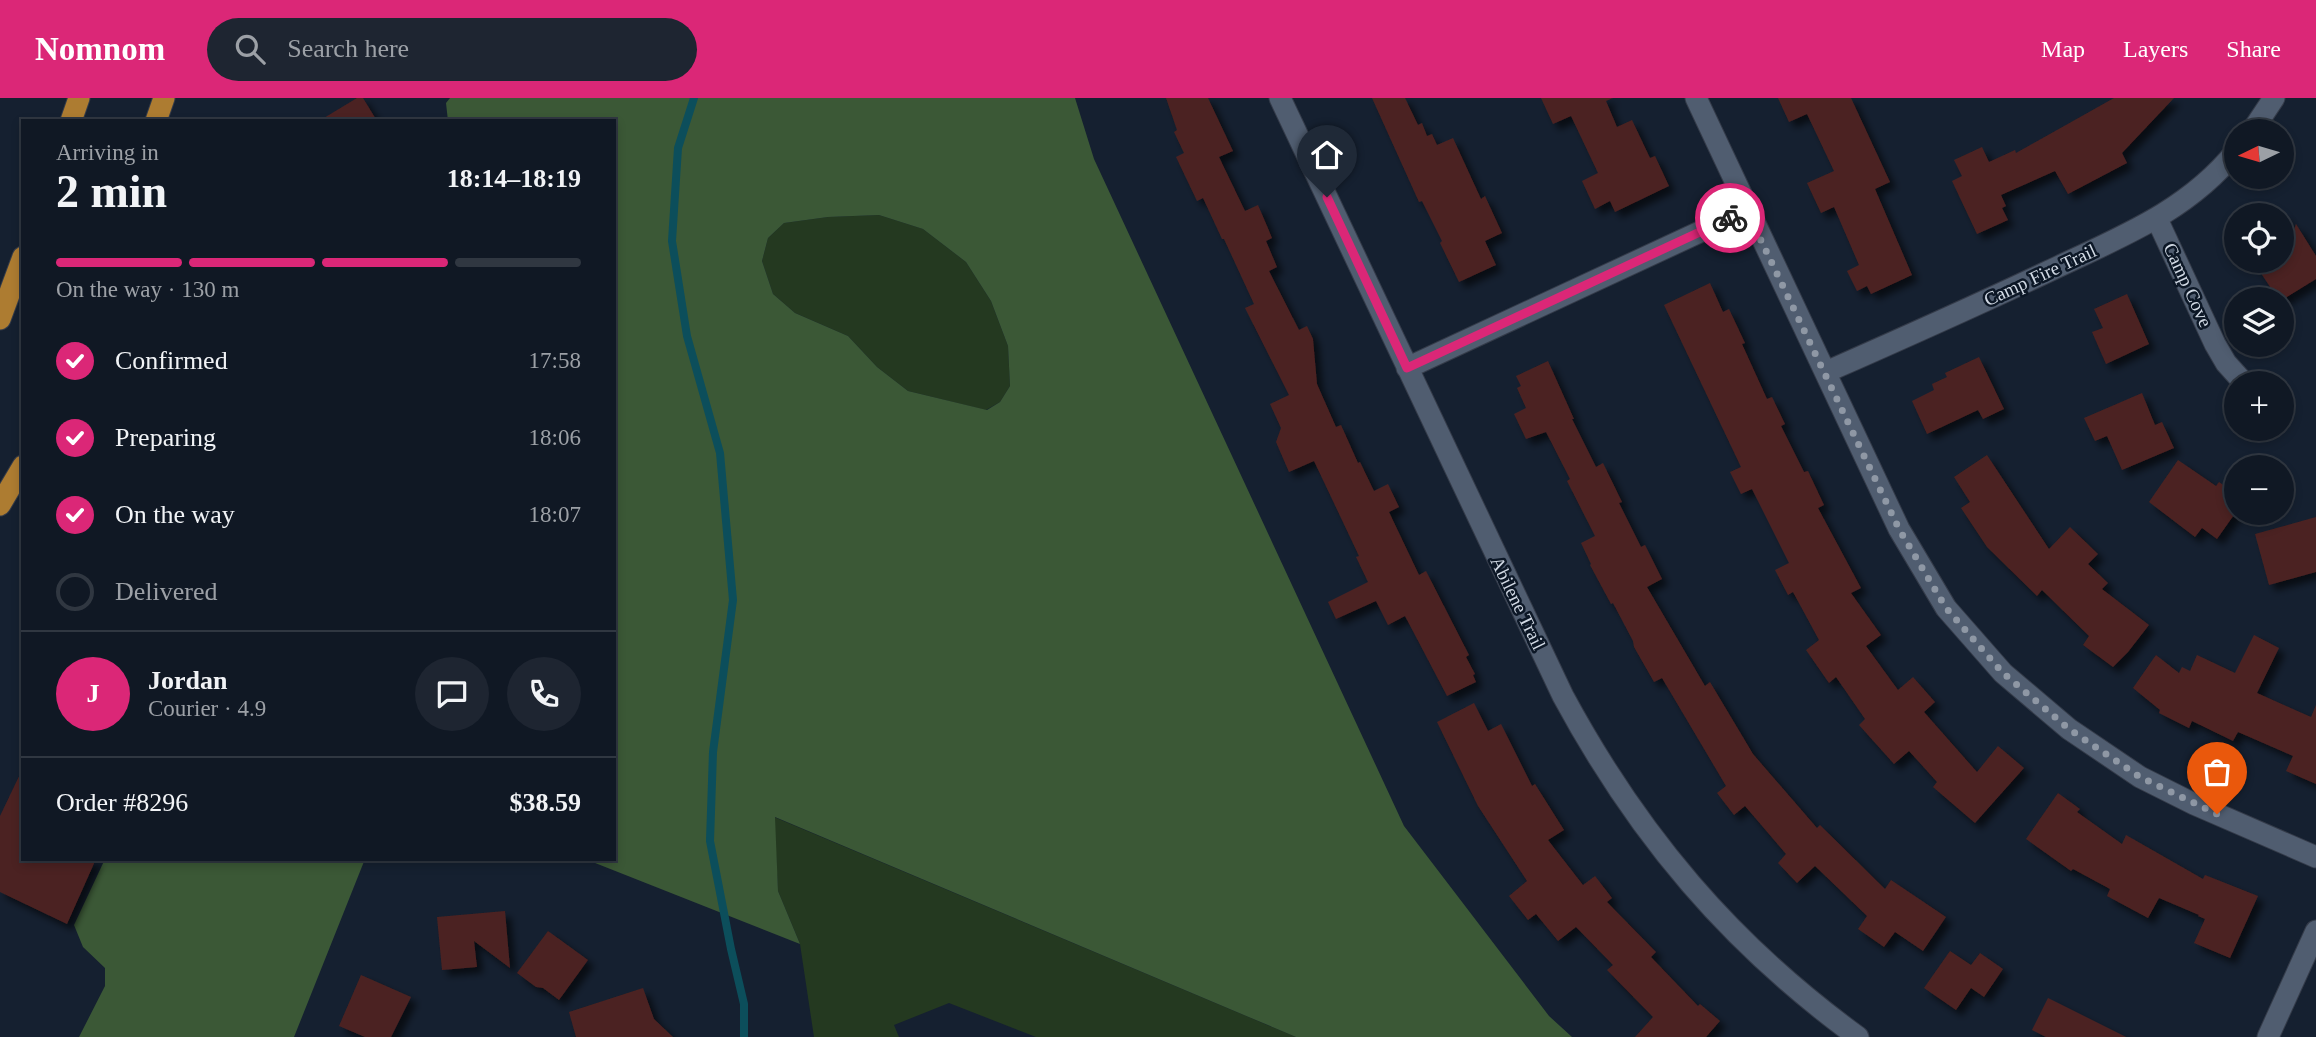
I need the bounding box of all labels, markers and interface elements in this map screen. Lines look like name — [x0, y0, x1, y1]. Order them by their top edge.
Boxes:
search box — [207, 18, 697, 81]
icon: search — [231, 30, 269, 68]
text: Nomnom — [35, 31, 165, 67]
text: Search here — [287, 34, 409, 63]
text: Map — [2041, 36, 2085, 62]
text: Layers — [2123, 36, 2188, 62]
text: Share — [2226, 36, 2281, 62]
north arrow — [2224, 119, 2294, 189]
map controls — [2224, 119, 2294, 525]
pin — [1297, 125, 1357, 197]
icon: home — [1308, 136, 1346, 174]
text: Arriving in — [56, 140, 159, 165]
text: 18:14–18:19 — [447, 164, 581, 193]
text: 2 min — [56, 166, 167, 217]
courier — [1695, 183, 1765, 253]
icon: bike — [1711, 199, 1749, 237]
button: locate — [2224, 203, 2294, 273]
street label: Camp Fire Trail — [1981, 240, 2099, 310]
street label: Camp Cove — [2159, 240, 2217, 330]
text: On the way · 130 m — [56, 277, 239, 302]
button: layers — [2224, 287, 2294, 357]
icon: check — [56, 342, 94, 380]
text: Confirmed — [115, 346, 228, 375]
text: 17:58 — [529, 348, 581, 373]
button: + — [2224, 371, 2294, 441]
icon: check — [56, 419, 94, 457]
text: Preparing — [115, 423, 216, 452]
text: 18:06 — [529, 425, 581, 450]
button: − — [2224, 455, 2294, 525]
icon: check — [56, 496, 94, 534]
text: On the way — [115, 500, 235, 529]
text: 18:07 — [529, 502, 581, 527]
street label: Abilene Trail — [1486, 553, 1550, 653]
text: Delivered — [115, 577, 218, 606]
button: chat — [415, 657, 489, 731]
button: phone — [507, 657, 581, 731]
text: Jordan — [148, 666, 227, 695]
text: J — [87, 679, 100, 708]
text: Courier · 4.9 — [148, 696, 266, 721]
pin — [2187, 742, 2247, 814]
icon: bag — [2198, 753, 2236, 791]
text: Order #8296 — [56, 788, 188, 817]
text: $38.59 — [510, 788, 581, 817]

